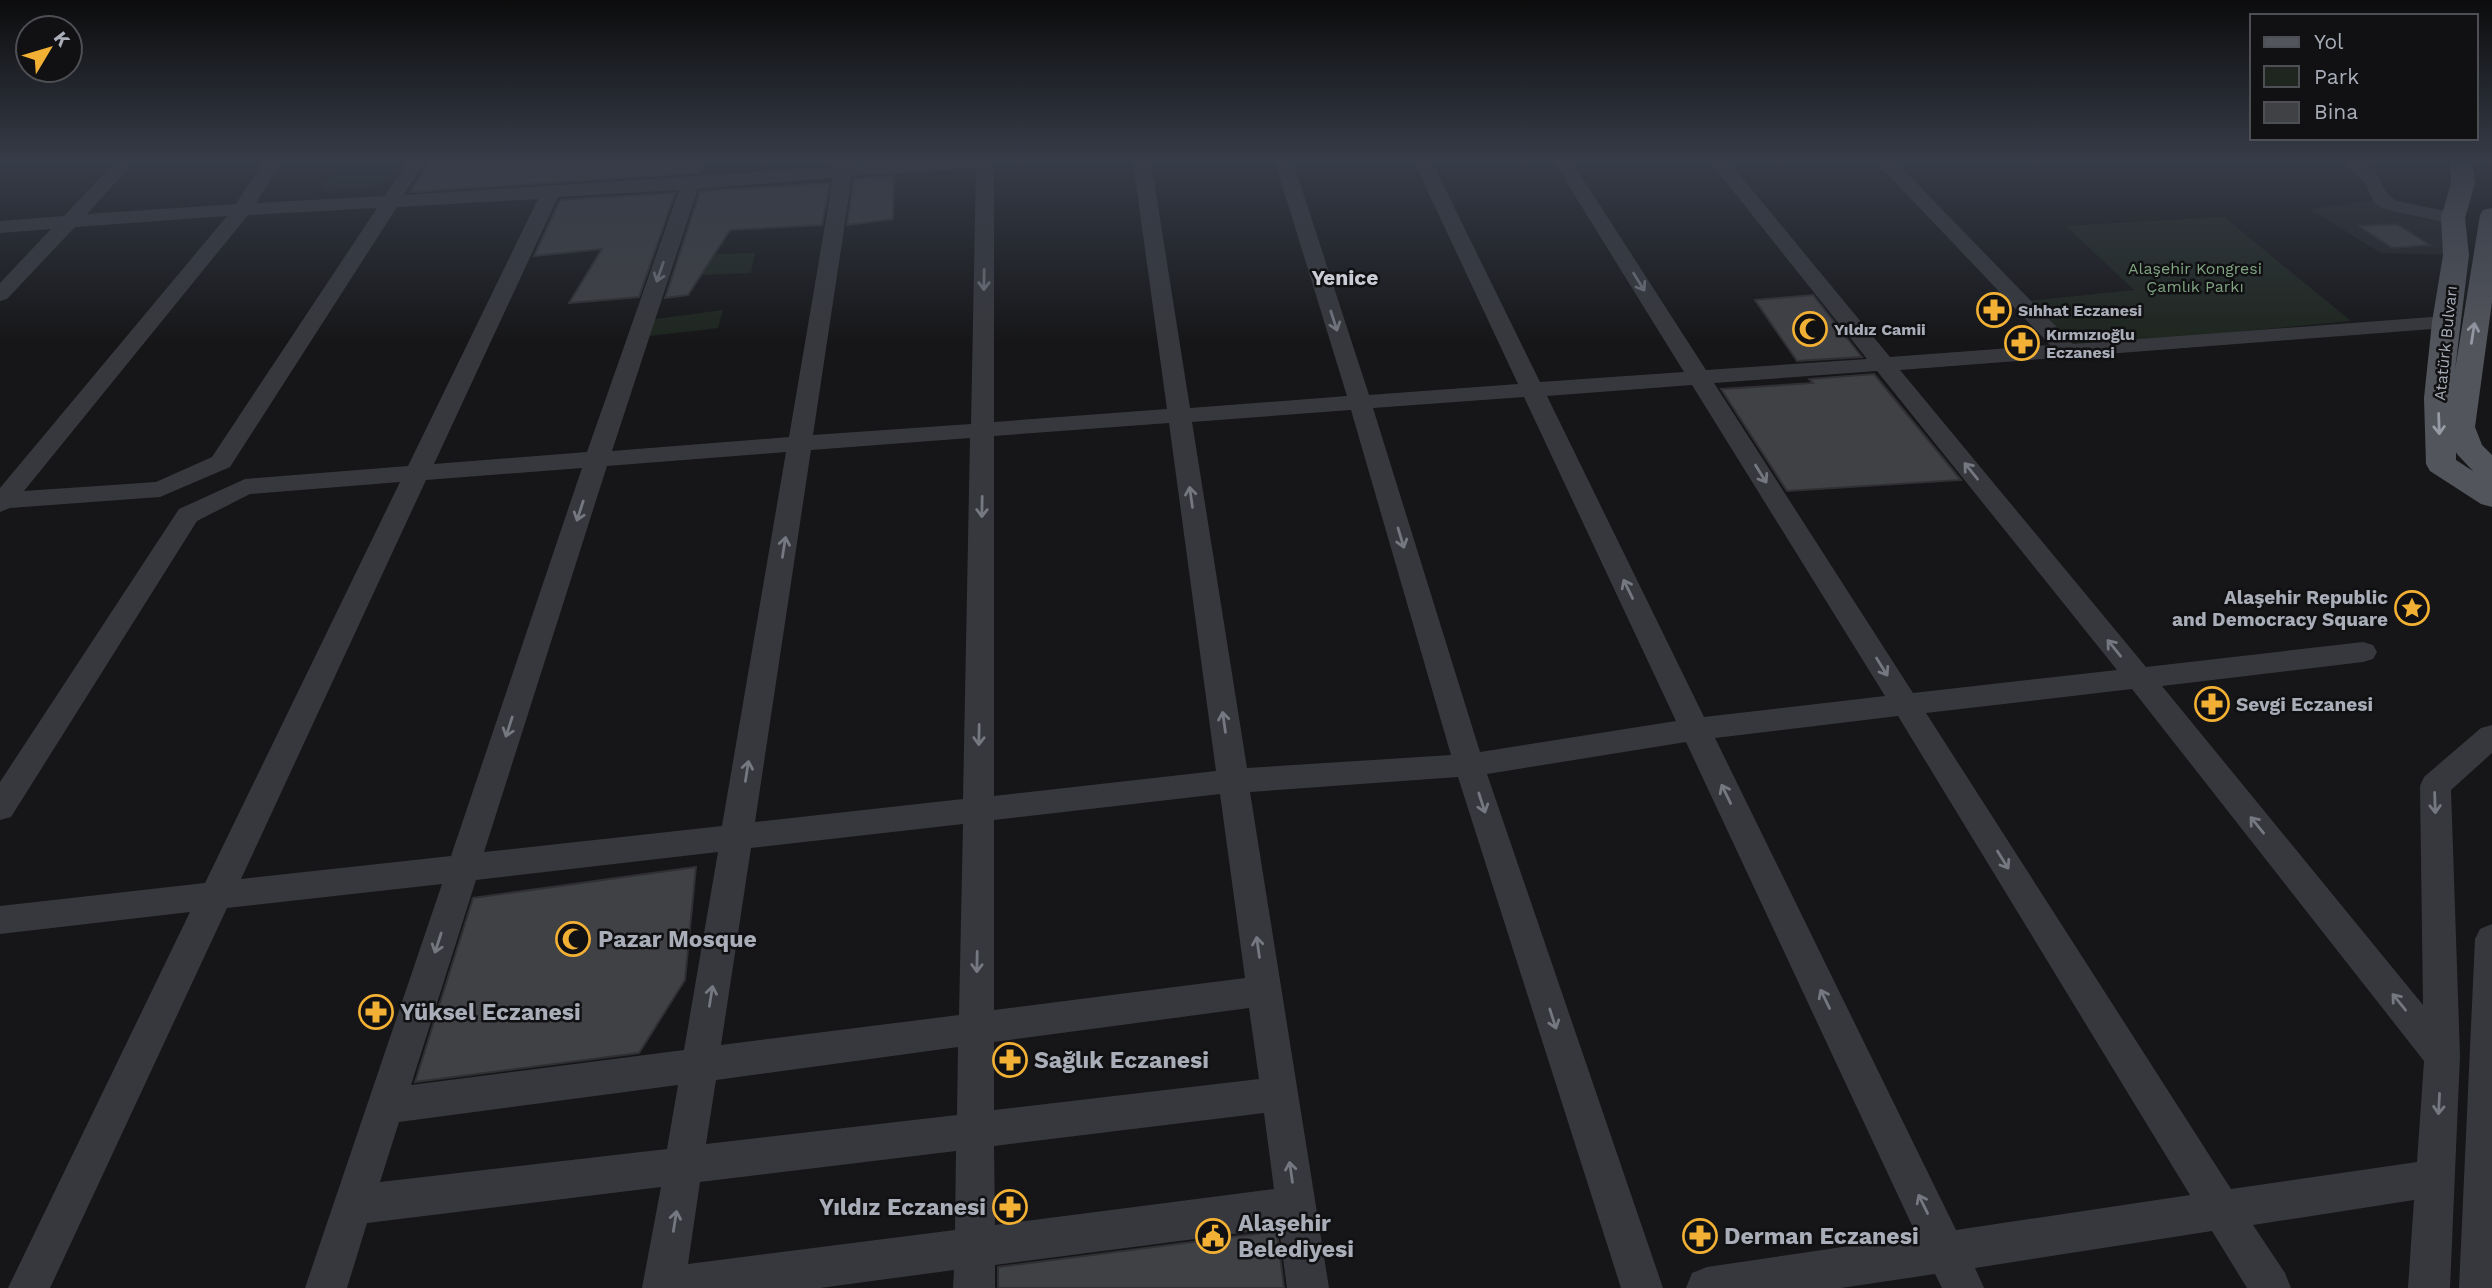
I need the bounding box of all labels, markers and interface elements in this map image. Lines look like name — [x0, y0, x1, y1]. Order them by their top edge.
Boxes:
north arrow — [14, 14, 84, 84]
legend — [2250, 14, 2478, 140]
text: K — [49, 27, 75, 51]
text: Yol — [2314, 29, 2344, 54]
text: Park — [2314, 64, 2359, 89]
text: Bina — [2314, 99, 2358, 124]
park label: Alaşehir Kongresi Çamlık Parkı — [2128, 259, 2262, 296]
one-way arrow — [653, 260, 665, 282]
district label: Yenice — [1312, 265, 1378, 290]
one-way arrow — [977, 268, 991, 291]
one-way arrow — [1632, 272, 1647, 291]
street label: Atatürk Bulvarı — [2430, 285, 2461, 402]
pharmacy icon: Sıhhat Eczanesi — [1975, 291, 2013, 329]
place label: Sıhhat Eczanesi — [2018, 301, 2142, 320]
one-way arrow — [1329, 309, 1341, 331]
mosque icon: Yıldız Camii — [1791, 310, 1829, 348]
place label: Yıldız Camii — [1834, 320, 1926, 339]
one-way arrow — [2467, 322, 2480, 345]
pharmacy icon: Kırmızıoğlu Eczanesi — [2003, 324, 2041, 362]
place label: Kırmızıoğlu Eczanesi — [2046, 325, 2135, 362]
one-way arrow — [2433, 412, 2446, 435]
one-way arrow — [1963, 463, 1978, 481]
one-way arrow — [1754, 464, 1768, 484]
one-way arrow — [1184, 486, 1197, 509]
one-way arrow — [975, 495, 988, 518]
one-way arrow — [573, 499, 585, 521]
one-way arrow — [1395, 527, 1408, 549]
one-way arrow — [778, 536, 791, 559]
one-way arrow — [1620, 579, 1634, 600]
place label: Alaşehir Republic and Democracy Square — [2172, 586, 2388, 631]
place icon: Alaşehir Republic and Democracy Square — [2393, 589, 2431, 627]
one-way arrow — [2107, 639, 2122, 657]
one-way arrow — [1876, 656, 1890, 676]
pharmacy icon: Sevgi Eczanesi — [2193, 685, 2231, 723]
place label: Sevgi Eczanesi — [2236, 693, 2373, 716]
one-way arrow — [1218, 711, 1231, 734]
one-way arrow — [502, 715, 514, 737]
one-way arrow — [973, 723, 986, 746]
one-way arrow — [741, 761, 754, 783]
one-way arrow — [1719, 784, 1732, 805]
one-way arrow — [1477, 791, 1489, 813]
one-way arrow — [2429, 791, 2442, 814]
one-way arrow — [2249, 816, 2265, 834]
one-way arrow — [1996, 849, 2010, 869]
mosque icon: Pazar Mosque — [554, 920, 592, 958]
place label: Pazar Mosque — [598, 926, 757, 953]
one-way arrow — [431, 932, 444, 954]
one-way arrow — [1251, 936, 1264, 959]
one-way arrow — [970, 950, 984, 973]
one-way arrow — [705, 985, 718, 1008]
one-way arrow — [1817, 989, 1831, 1010]
pharmacy icon: Yüksel Eczanesi — [357, 993, 395, 1031]
one-way arrow — [2392, 994, 2407, 1012]
place label: Yüksel Eczanesi — [400, 999, 581, 1026]
one-way arrow — [1548, 1007, 1560, 1029]
pharmacy icon: Sağlık Eczanesi — [991, 1041, 1029, 1079]
place label: Sağlık Eczanesi — [1034, 1047, 1209, 1074]
one-way arrow — [2433, 1092, 2446, 1115]
one-way arrow — [1284, 1161, 1297, 1184]
pharmacy icon: Yıldız Eczanesi — [991, 1188, 1029, 1226]
place label: Yıldız Eczanesi — [819, 1194, 986, 1221]
one-way arrow — [1916, 1194, 1930, 1215]
one-way arrow — [669, 1210, 682, 1233]
place label: Alaşehir Belediyesi — [1238, 1210, 1354, 1263]
public building icon: Alaşehir Belediyesi — [1194, 1217, 1232, 1255]
pharmacy icon: Derman Eczanesi — [1681, 1217, 1719, 1255]
place label: Derman Eczanesi — [1724, 1223, 1919, 1250]

